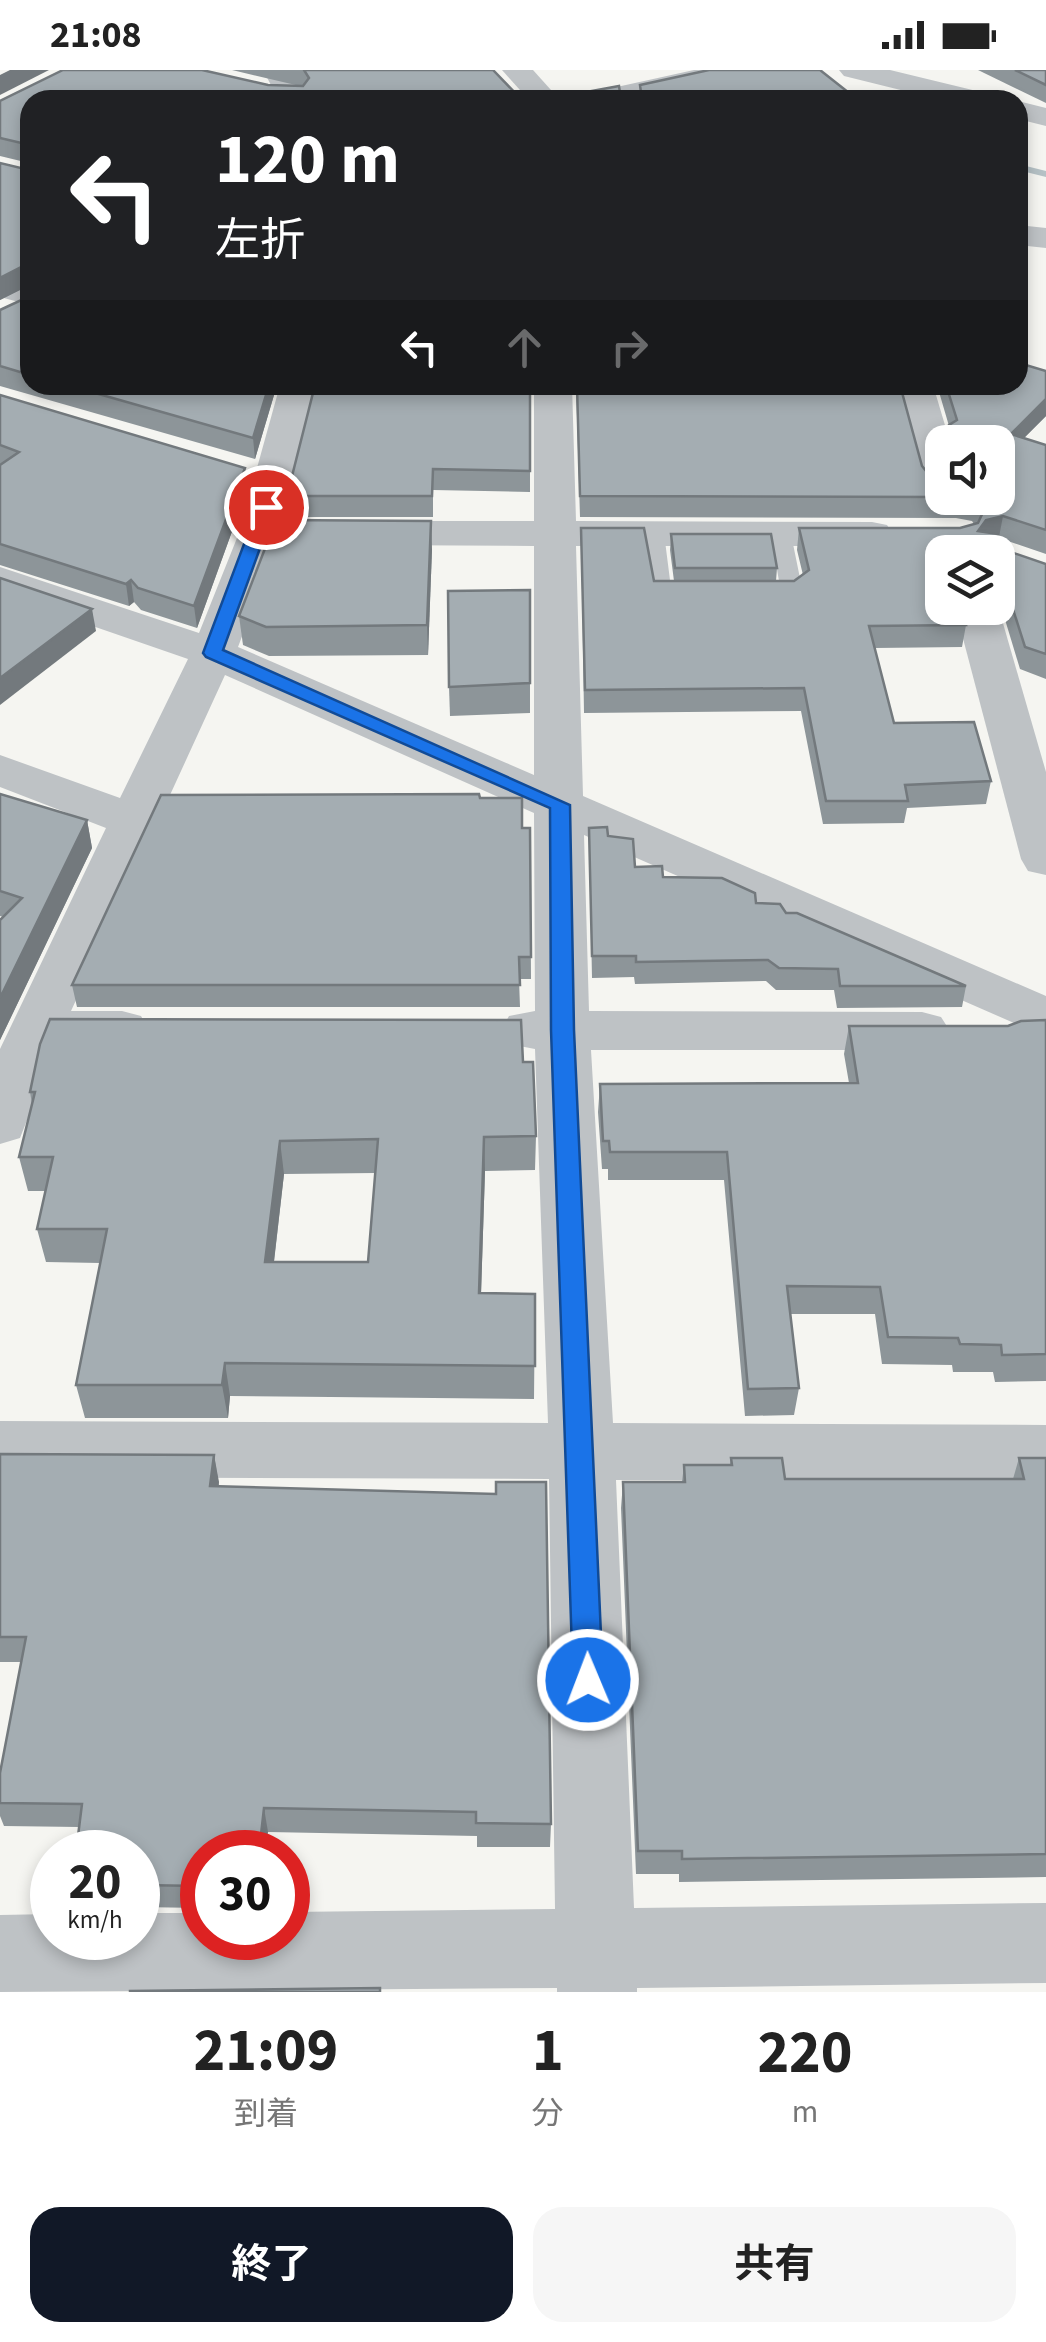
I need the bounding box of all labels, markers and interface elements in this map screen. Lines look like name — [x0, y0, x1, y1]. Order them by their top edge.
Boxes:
text: 21:08 — [50, 8, 142, 62]
text: 120 m — [215, 110, 400, 210]
icon: left — [50, 130, 180, 260]
text: 左折 — [215, 209, 305, 273]
icon: left — [392, 320, 447, 375]
icon: ahead — [497, 320, 552, 375]
icon: right — [602, 320, 657, 375]
map controls — [925, 425, 1015, 625]
button: sound — [925, 425, 1015, 515]
pin — [224, 465, 309, 550]
icon: arrive — [239, 480, 294, 535]
button: layers — [925, 535, 1015, 625]
position arrow — [536, 1628, 640, 1732]
speed limit sign: 30 — [180, 1830, 310, 1960]
text: 20 — [69, 1847, 121, 1918]
text: km/h — [67, 1902, 123, 1938]
text: 21:09 — [194, 2009, 338, 2094]
text: 1 — [532, 2009, 564, 2094]
text: 220 — [757, 2011, 852, 2096]
text: m — [792, 2089, 818, 2135]
text: 到着 — [234, 2091, 298, 2137]
text: 分 — [532, 2091, 564, 2137]
button: 終了 — [30, 2207, 513, 2322]
button: 共有 — [533, 2207, 1016, 2322]

